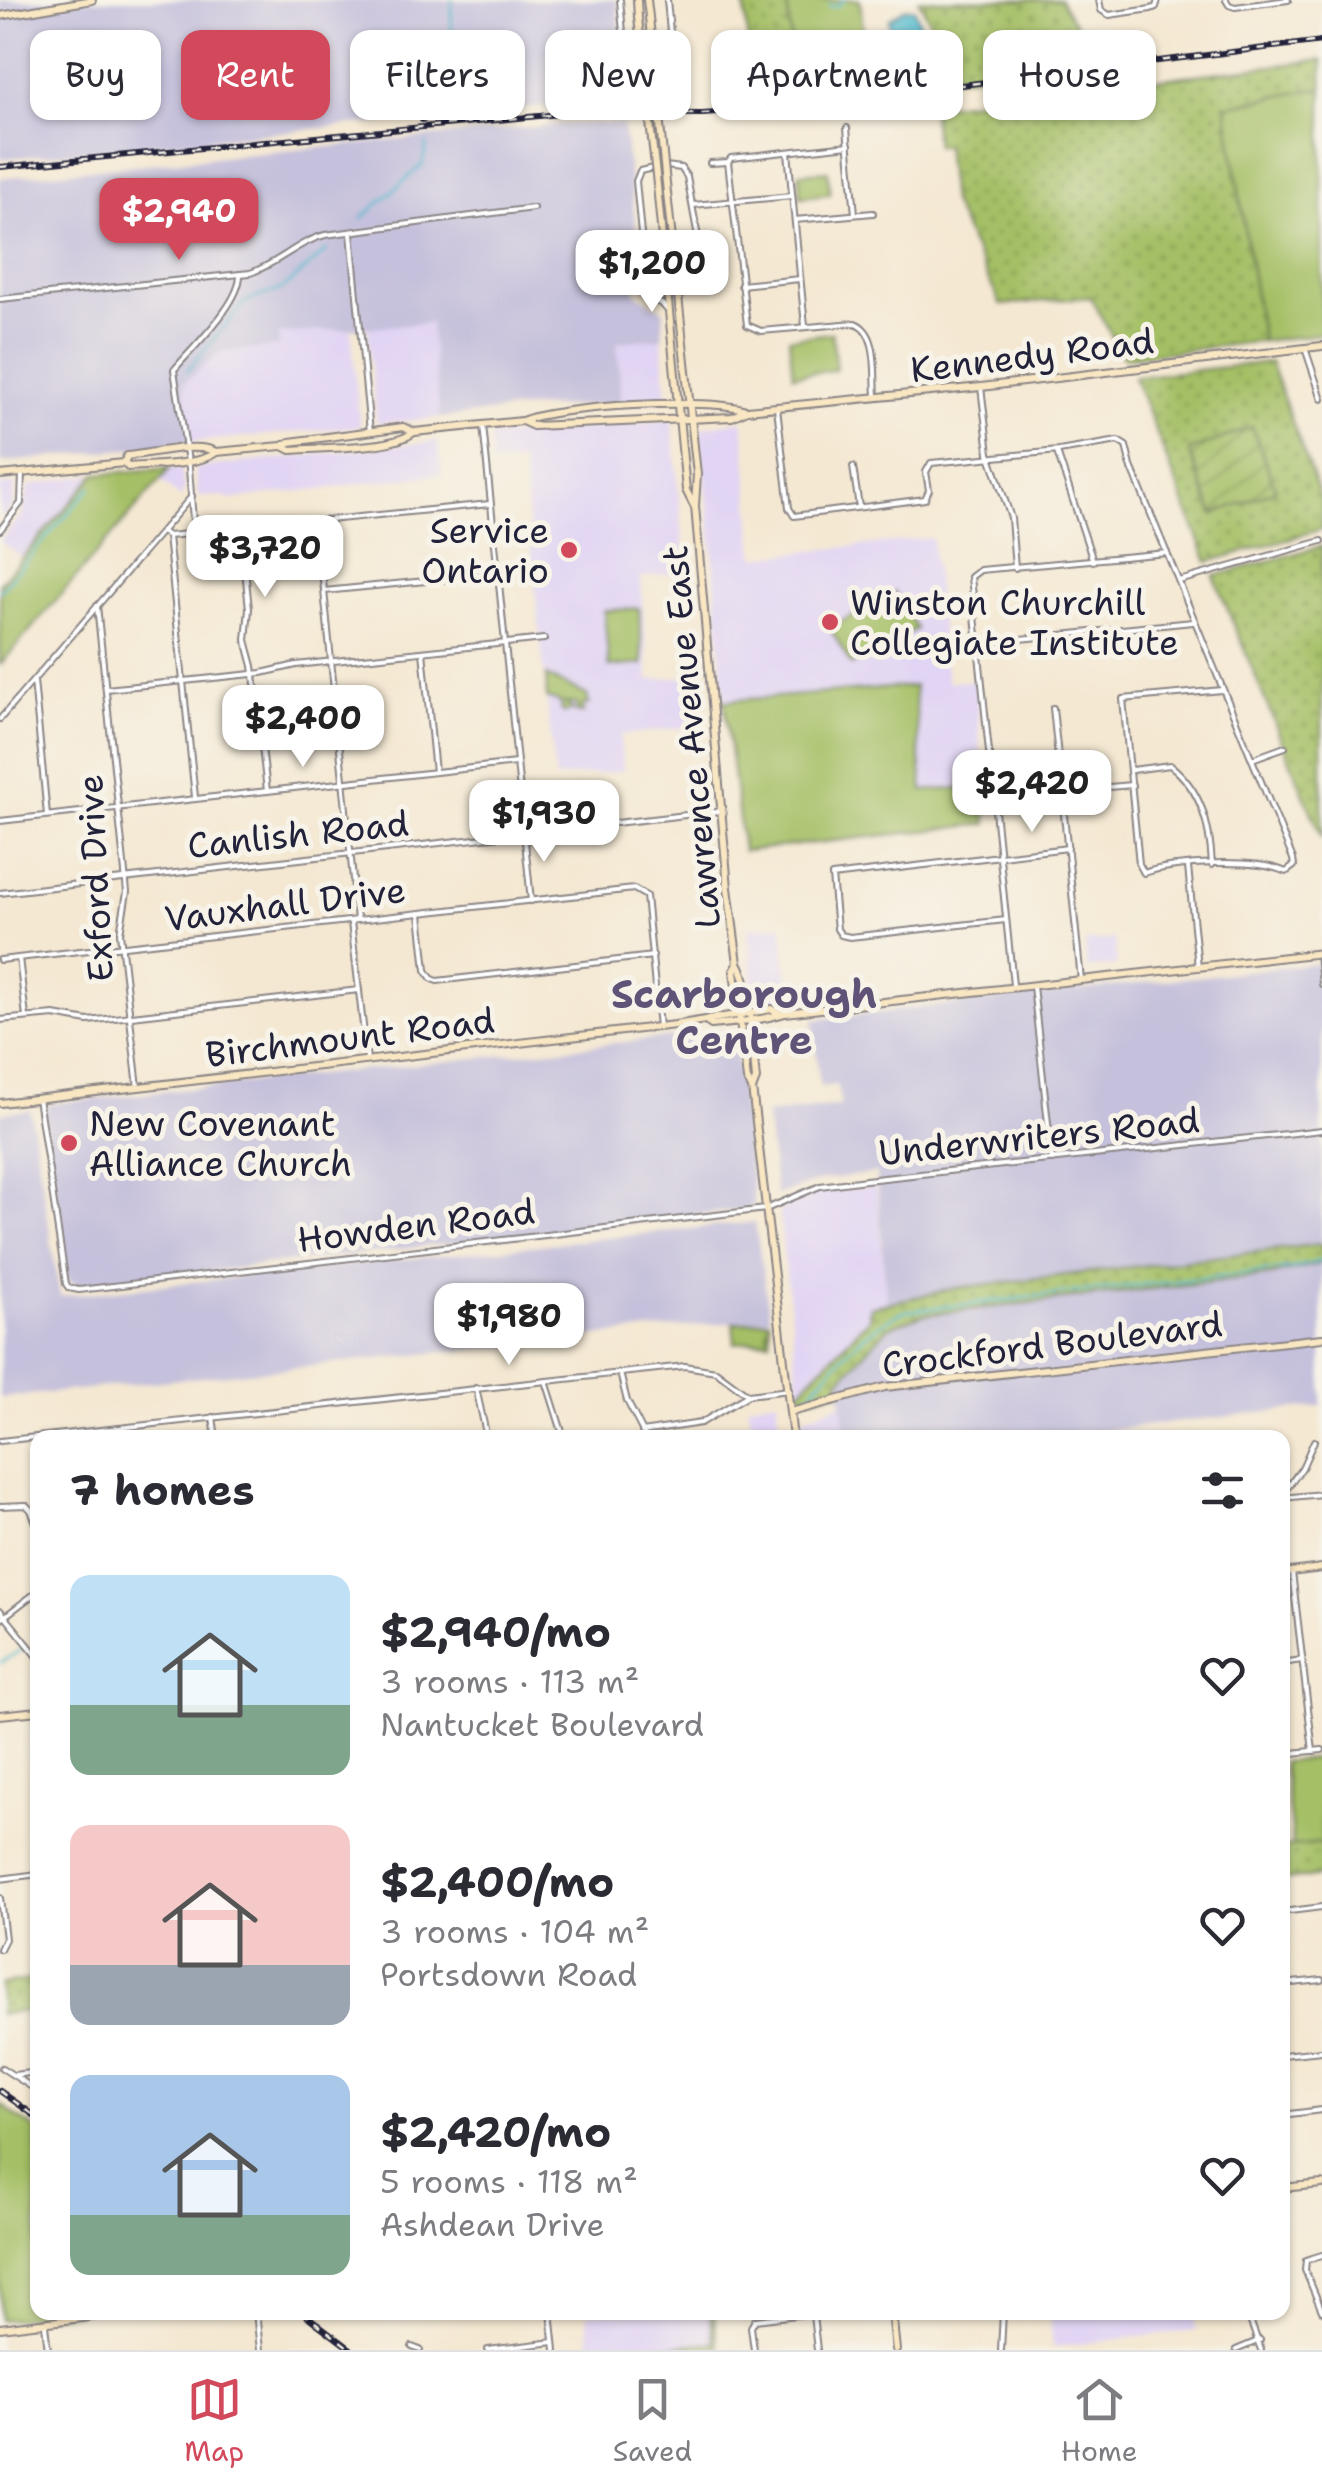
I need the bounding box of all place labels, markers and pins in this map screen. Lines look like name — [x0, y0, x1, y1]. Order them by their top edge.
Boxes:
pin: $2,940 — [98, 178, 260, 263]
pin: $1,200 — [571, 230, 733, 315]
place label: Service Ontario — [421, 507, 549, 594]
pin: $3,720 — [184, 515, 346, 600]
marker: Service Ontario — [558, 539, 580, 561]
place label: Winston Churchill Collegiate Institute — [850, 579, 1179, 666]
marker: Winston Churchill Collegiate Institute — [819, 611, 841, 633]
pin: $2,400 — [222, 685, 384, 770]
pin: $2,420 — [951, 750, 1113, 835]
pin: $1,930 — [463, 780, 625, 865]
place label: New Covenant Alliance Church — [89, 1100, 352, 1187]
marker: New Covenant Alliance Church — [58, 1132, 80, 1154]
pin: $1,980 — [428, 1283, 590, 1368]

